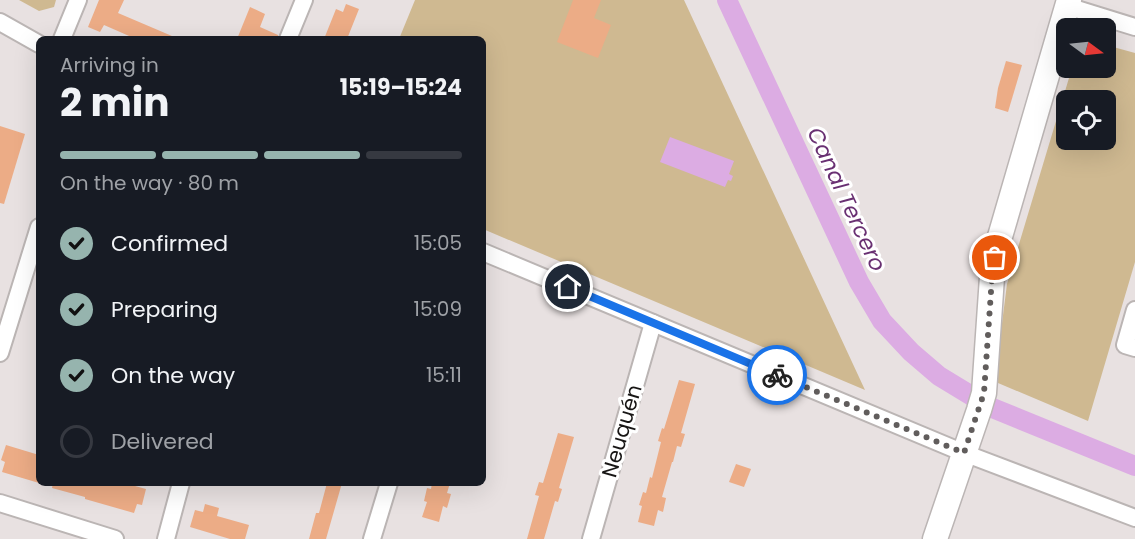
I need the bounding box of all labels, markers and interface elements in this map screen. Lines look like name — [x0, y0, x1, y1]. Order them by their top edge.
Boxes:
north arrow — [1056, 18, 1116, 78]
map controls — [1056, 18, 1116, 150]
text: Arriving in — [60, 51, 159, 79]
text: 15:19–15:24 — [340, 72, 462, 103]
text: 2 min — [60, 75, 170, 130]
button: locate — [1056, 90, 1116, 150]
water label: Canal Tercero — [800, 122, 894, 276]
text: On the way · 80 m — [60, 169, 239, 197]
icon: check — [60, 227, 93, 260]
text: Confirmed — [111, 228, 228, 259]
text: 15:05 — [414, 229, 462, 257]
pin — [969, 232, 1020, 283]
icon: bag — [978, 241, 1011, 274]
pin — [542, 261, 593, 312]
icon: home — [551, 270, 584, 303]
icon: check — [60, 293, 93, 326]
text: Preparing — [111, 294, 218, 325]
text: 15:09 — [414, 295, 462, 323]
courier — [747, 345, 807, 405]
icon: check — [60, 359, 93, 392]
icon: bike — [761, 359, 794, 392]
text: On the way — [111, 360, 235, 391]
text: 15:11 — [426, 361, 462, 389]
street label: Neuquén — [594, 381, 649, 481]
text: Delivered — [111, 426, 214, 457]

